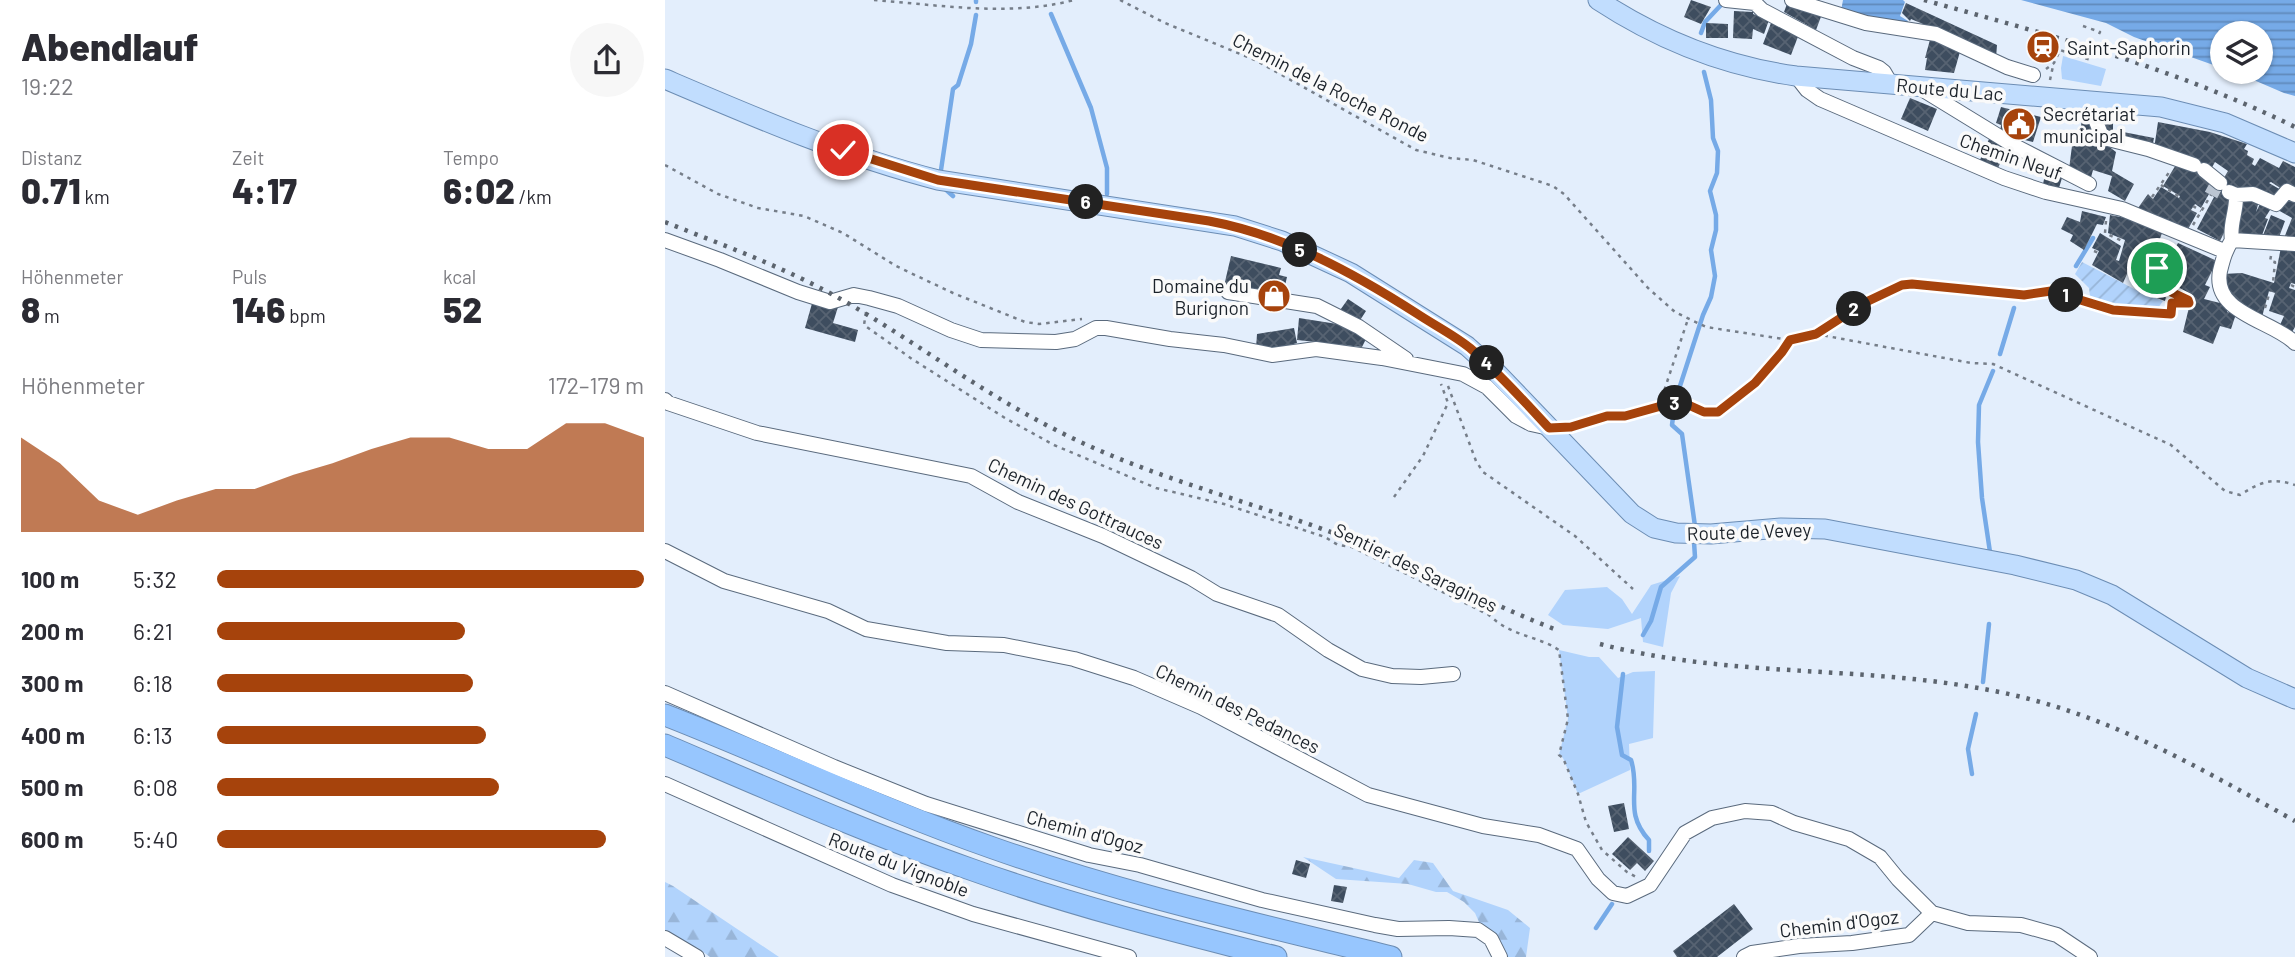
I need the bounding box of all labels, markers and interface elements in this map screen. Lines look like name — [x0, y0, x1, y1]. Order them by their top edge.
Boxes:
map controls — [2210, 21, 2273, 84]
button: layers — [2210, 21, 2273, 84]
text: Abendlauf — [21, 23, 198, 69]
button: share — [570, 23, 644, 97]
street label: Chemin de la Roche Ronde — [1229, 28, 1433, 146]
station icon: Saint-Saphorin — [2024, 28, 2062, 66]
place label: Saint-Saphorin — [2067, 36, 2191, 59]
text: 19:22 — [21, 72, 74, 100]
street label: Route du Lac — [1895, 73, 2005, 105]
place label: Secrétariat municipal — [2043, 102, 2136, 147]
public building icon: Secrétariat municipal — [2000, 105, 2038, 143]
pin — [813, 120, 873, 180]
street label: Chemin Neuf — [1957, 128, 2065, 184]
icon: check — [824, 131, 862, 169]
text: Distanz — [21, 146, 82, 169]
text: Zeit — [232, 146, 264, 169]
text: Tempo — [443, 146, 499, 169]
text: 0.71 — [21, 169, 81, 211]
text: 4:17 — [232, 169, 297, 211]
text: 6:02 — [443, 169, 515, 211]
pin: 6 — [1069, 184, 1103, 220]
text: km — [81, 185, 110, 208]
text: /km — [515, 185, 552, 208]
text: 6 — [1080, 190, 1091, 213]
pin: 5 — [1283, 232, 1317, 268]
text: 5 — [1294, 238, 1305, 261]
pin — [2127, 238, 2187, 298]
icon: arrive — [2138, 249, 2176, 287]
text: Höhenmeter — [21, 265, 123, 288]
text: Puls — [232, 265, 267, 288]
text: kcal — [443, 265, 476, 288]
place label: Domaine du Burignon — [1152, 274, 1249, 319]
shop icon: Domaine du Burignon — [1255, 277, 1293, 315]
pin: 1 — [2049, 278, 2083, 312]
text: 1 — [2062, 283, 2069, 306]
text: 8 — [21, 288, 40, 330]
text: 146 — [232, 288, 285, 330]
text: 52 — [443, 288, 482, 330]
pin: 2 — [1837, 292, 1871, 326]
text: 2 — [1848, 297, 1859, 320]
text: m — [40, 304, 60, 327]
text: bpm — [285, 304, 326, 327]
pin: 4 — [1469, 346, 1505, 380]
text: 4 — [1481, 351, 1492, 374]
text: Höhenmeter — [21, 371, 145, 399]
text: 172–179 m — [548, 371, 644, 399]
pin: 3 — [1657, 386, 1693, 420]
text: 3 — [1669, 391, 1680, 414]
street label: Chemin des Gottrauces — [985, 452, 1167, 554]
street label: Sentier des Saragines — [1331, 517, 1501, 617]
street label: Route de Vevey — [1686, 517, 1812, 545]
text: 100 m — [21, 565, 79, 593]
text: 5:32 — [133, 565, 177, 593]
text: 200 m — [21, 617, 84, 645]
text: 6:21 — [133, 617, 173, 645]
street label: Chemin des Pedances — [1152, 658, 1324, 758]
text: 300 m — [21, 669, 83, 697]
text: 6:18 — [133, 669, 173, 697]
text: 400 m — [21, 721, 85, 749]
text: 6:13 — [133, 721, 173, 749]
text: 500 m — [21, 773, 83, 801]
text: 6:08 — [133, 773, 178, 801]
street label: Chemin d'Ogoz — [1024, 804, 1146, 858]
text: 600 m — [21, 825, 83, 853]
text: 5:40 — [133, 825, 178, 853]
street label: Route du Vignoble — [826, 827, 972, 901]
street label: Chemin d'Ogoz — [1778, 904, 1900, 942]

